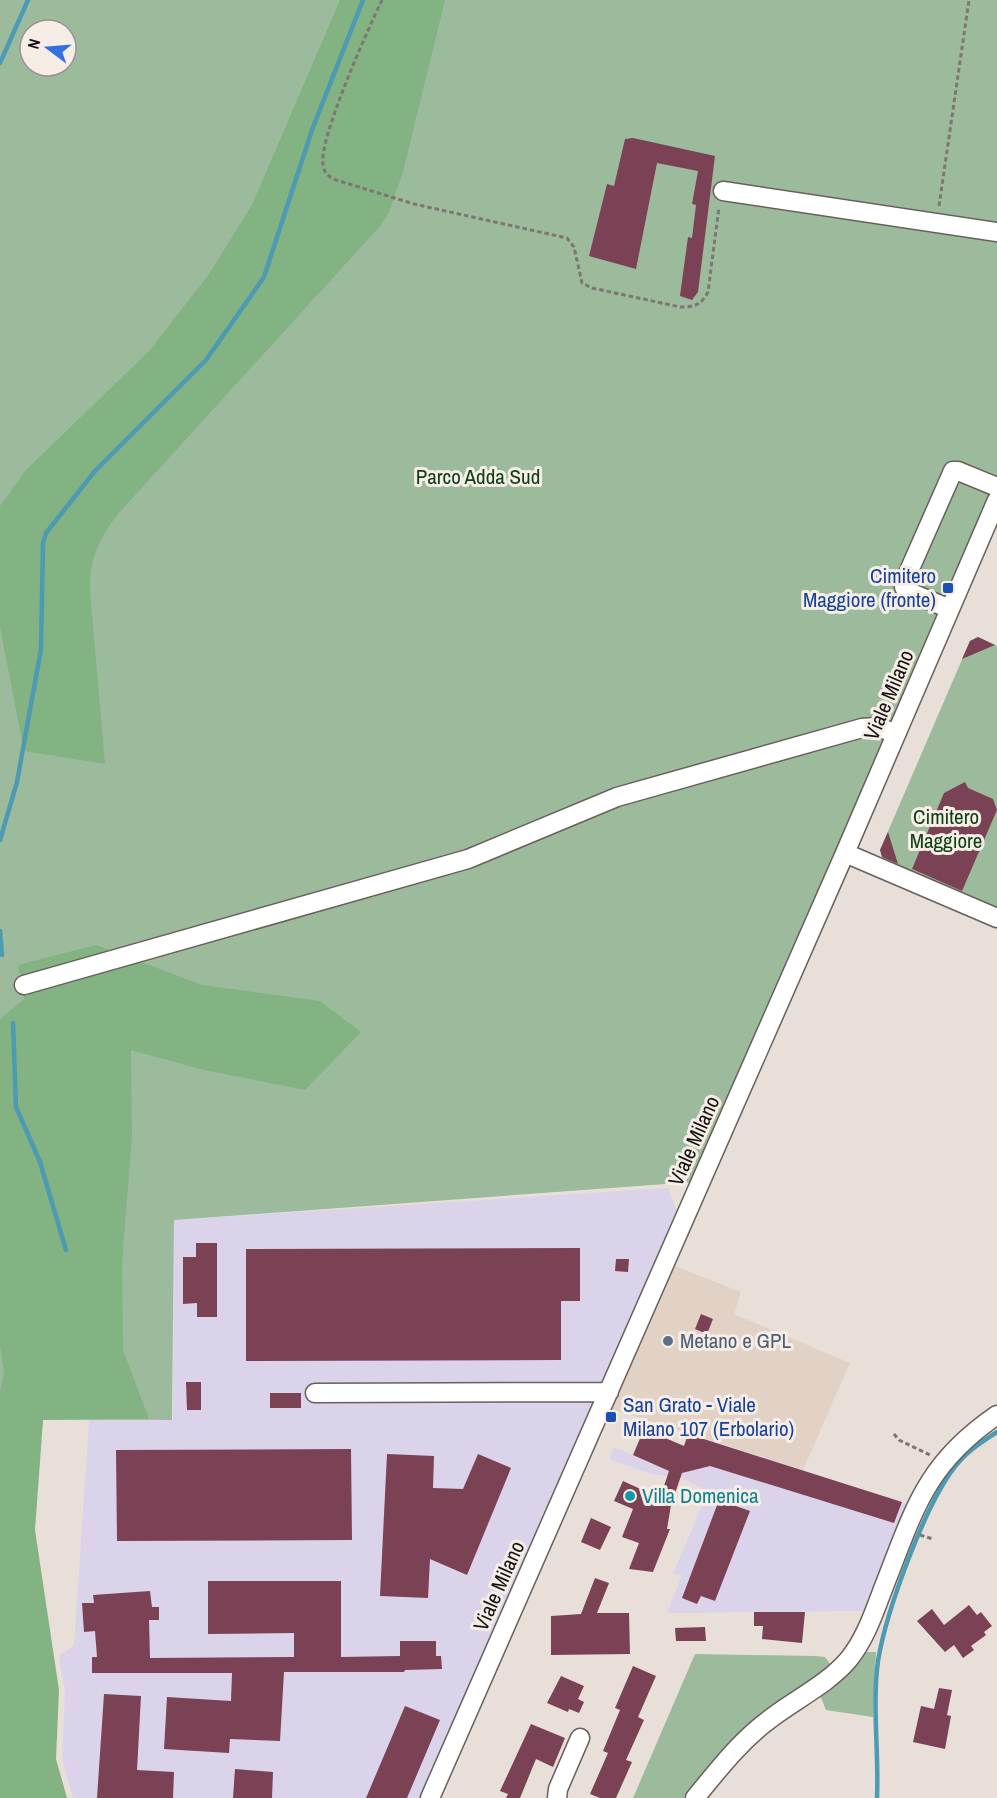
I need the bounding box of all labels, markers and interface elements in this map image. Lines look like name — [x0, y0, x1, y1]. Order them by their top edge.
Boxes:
north arrow — [18, 18, 78, 78]
text: N — [22, 36, 45, 51]
park label: Parco Adda Sud — [416, 462, 540, 491]
place label: Cimitero Maggiore (fronte) — [803, 561, 936, 614]
marker: Cimitero Maggiore (fronte) — [941, 581, 955, 595]
street label: Viale Milano — [857, 645, 921, 744]
park label: Cimitero Maggiore — [910, 802, 982, 855]
street label: Viale Milano — [661, 1091, 726, 1190]
place label: Metano e GPL — [680, 1326, 791, 1355]
marker: Metano e GPL — [661, 1334, 675, 1348]
place label: San Grato - Viale Milano 107 (Erbolario) — [623, 1390, 794, 1443]
marker: San Grato - Viale Milano 107 (Erbolario) — [604, 1410, 618, 1424]
place label: Villa Domenica — [642, 1481, 759, 1510]
marker: Villa Domenica — [623, 1489, 637, 1503]
street label: Viale Milano — [466, 1536, 531, 1635]

